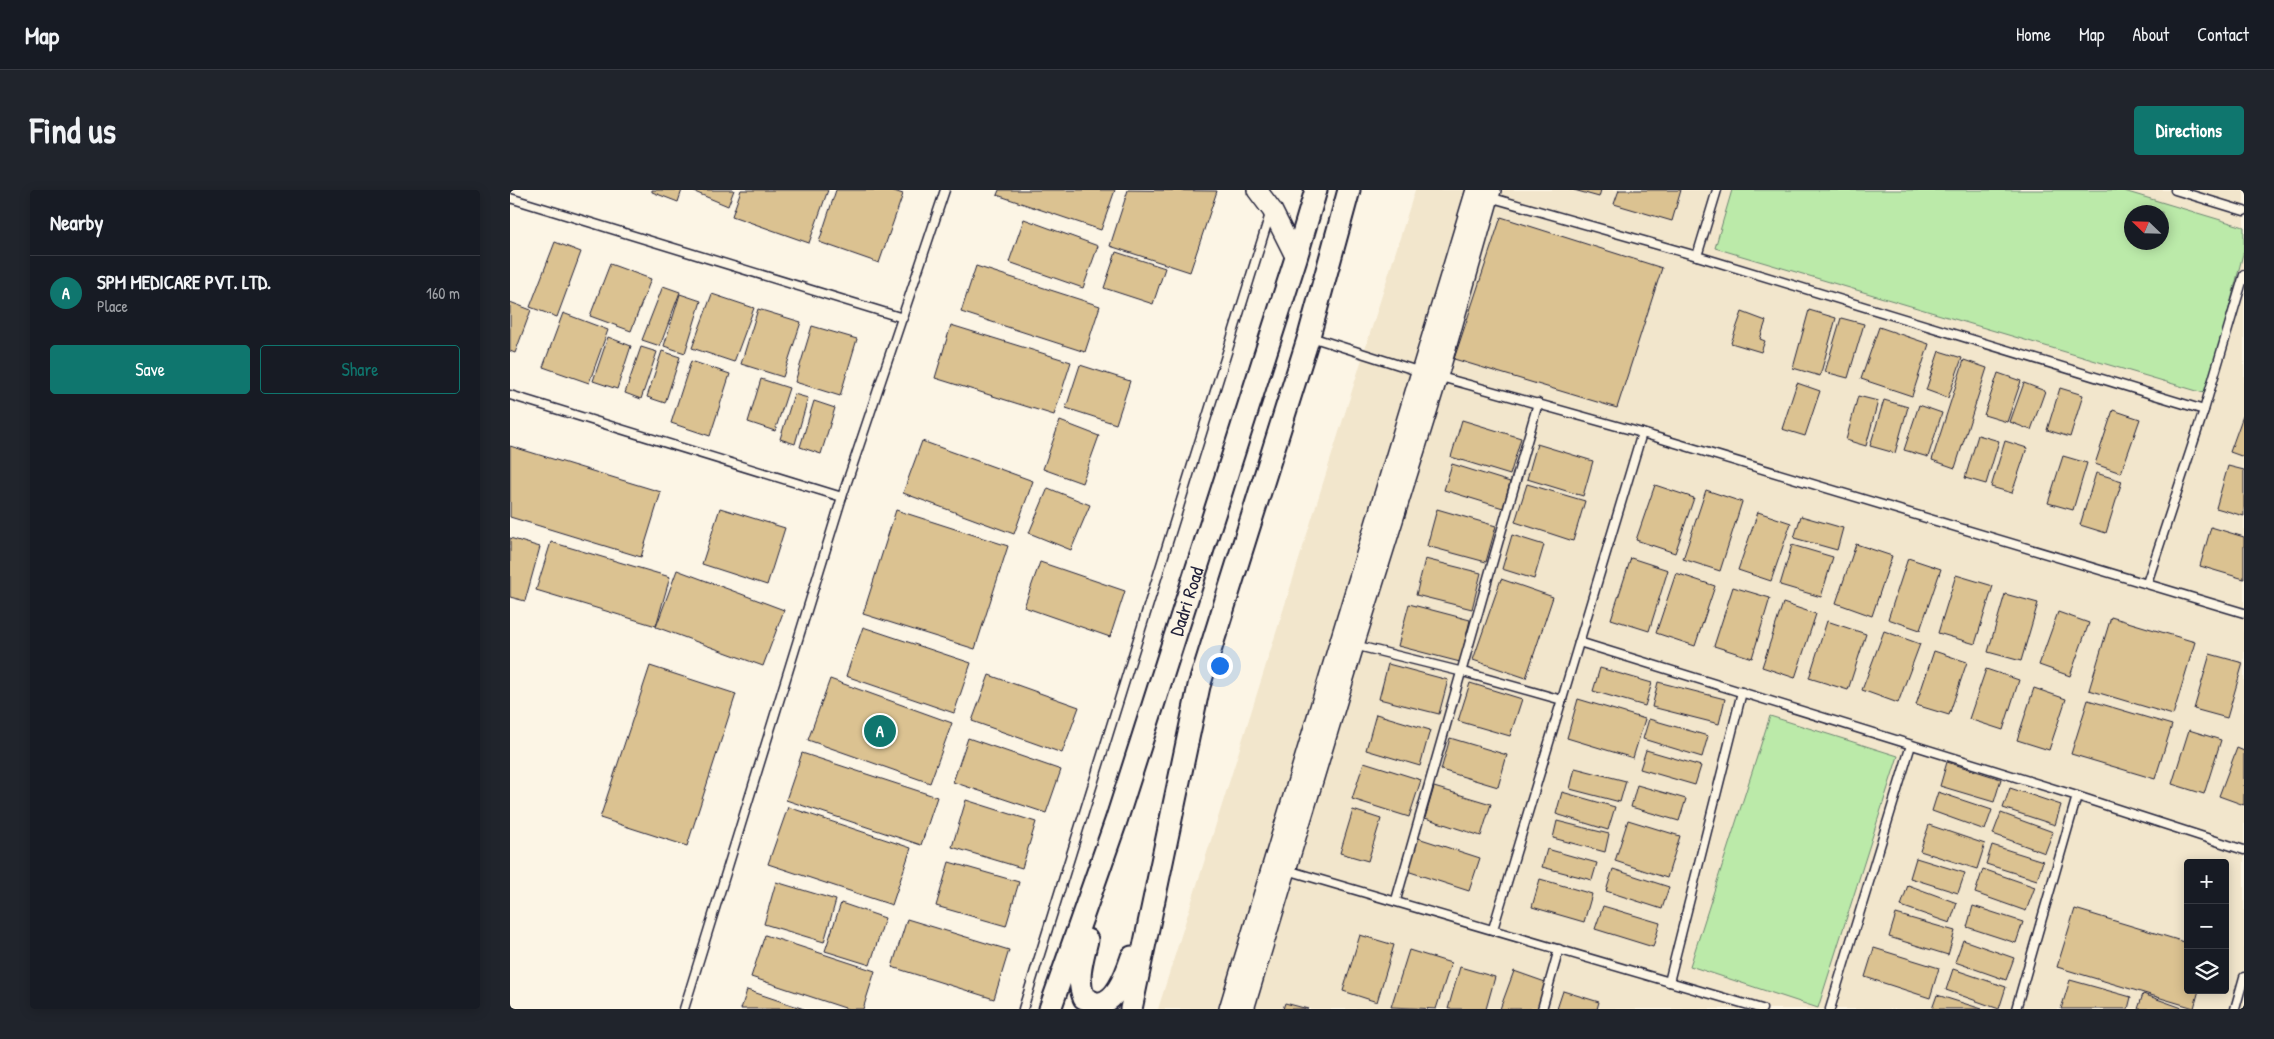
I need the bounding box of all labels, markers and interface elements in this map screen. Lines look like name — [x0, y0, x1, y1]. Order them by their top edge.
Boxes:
text: Map — [25, 19, 59, 51]
text: Home — [2016, 22, 2051, 47]
text: Map — [2079, 22, 2104, 47]
text: About — [2132, 22, 2169, 47]
text: Contact — [2197, 22, 2249, 47]
button: Directions — [2134, 106, 2244, 155]
text: Find us — [30, 107, 116, 154]
north arrow — [2124, 205, 2169, 250]
text: Nearby — [50, 208, 103, 237]
text: SPM MEDICARE PVT. LTD. — [97, 269, 271, 295]
text: A — [62, 282, 70, 304]
text: 160 m — [426, 282, 460, 304]
text: Place — [97, 295, 128, 317]
button: Save — [50, 345, 250, 394]
button: Share — [260, 345, 460, 394]
street label: Dadri Road — [1163, 563, 1210, 639]
your location — [1207, 653, 1233, 679]
pin: A — [864, 712, 896, 750]
map controls — [2184, 859, 2229, 994]
button: + — [2184, 859, 2229, 904]
button: − — [2184, 904, 2229, 949]
button: layers — [2184, 949, 2229, 994]

